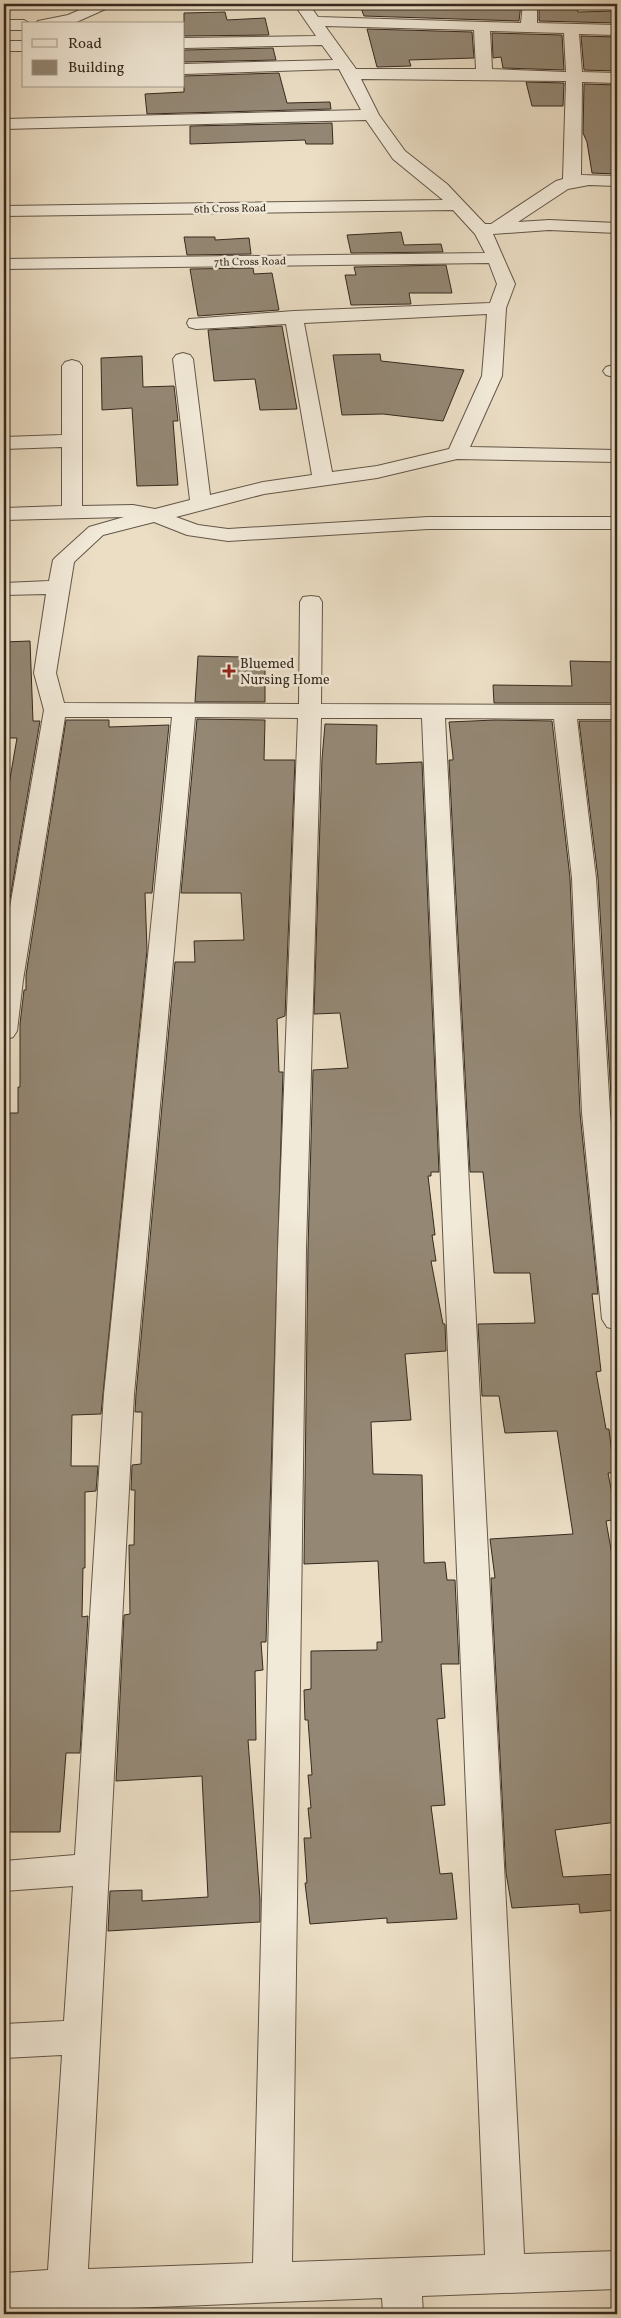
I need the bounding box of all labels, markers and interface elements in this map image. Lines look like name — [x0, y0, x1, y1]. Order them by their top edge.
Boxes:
legend — [22, 22, 185, 88]
text: Road — [68, 34, 102, 55]
text: Building — [68, 58, 125, 79]
street label: 6th Cross Road — [194, 201, 266, 218]
street label: 7th Cross Road — [214, 254, 286, 271]
place label: Bluemed Nursing Home — [240, 655, 330, 690]
marker: Bluemed Nursing Home — [222, 664, 236, 678]

